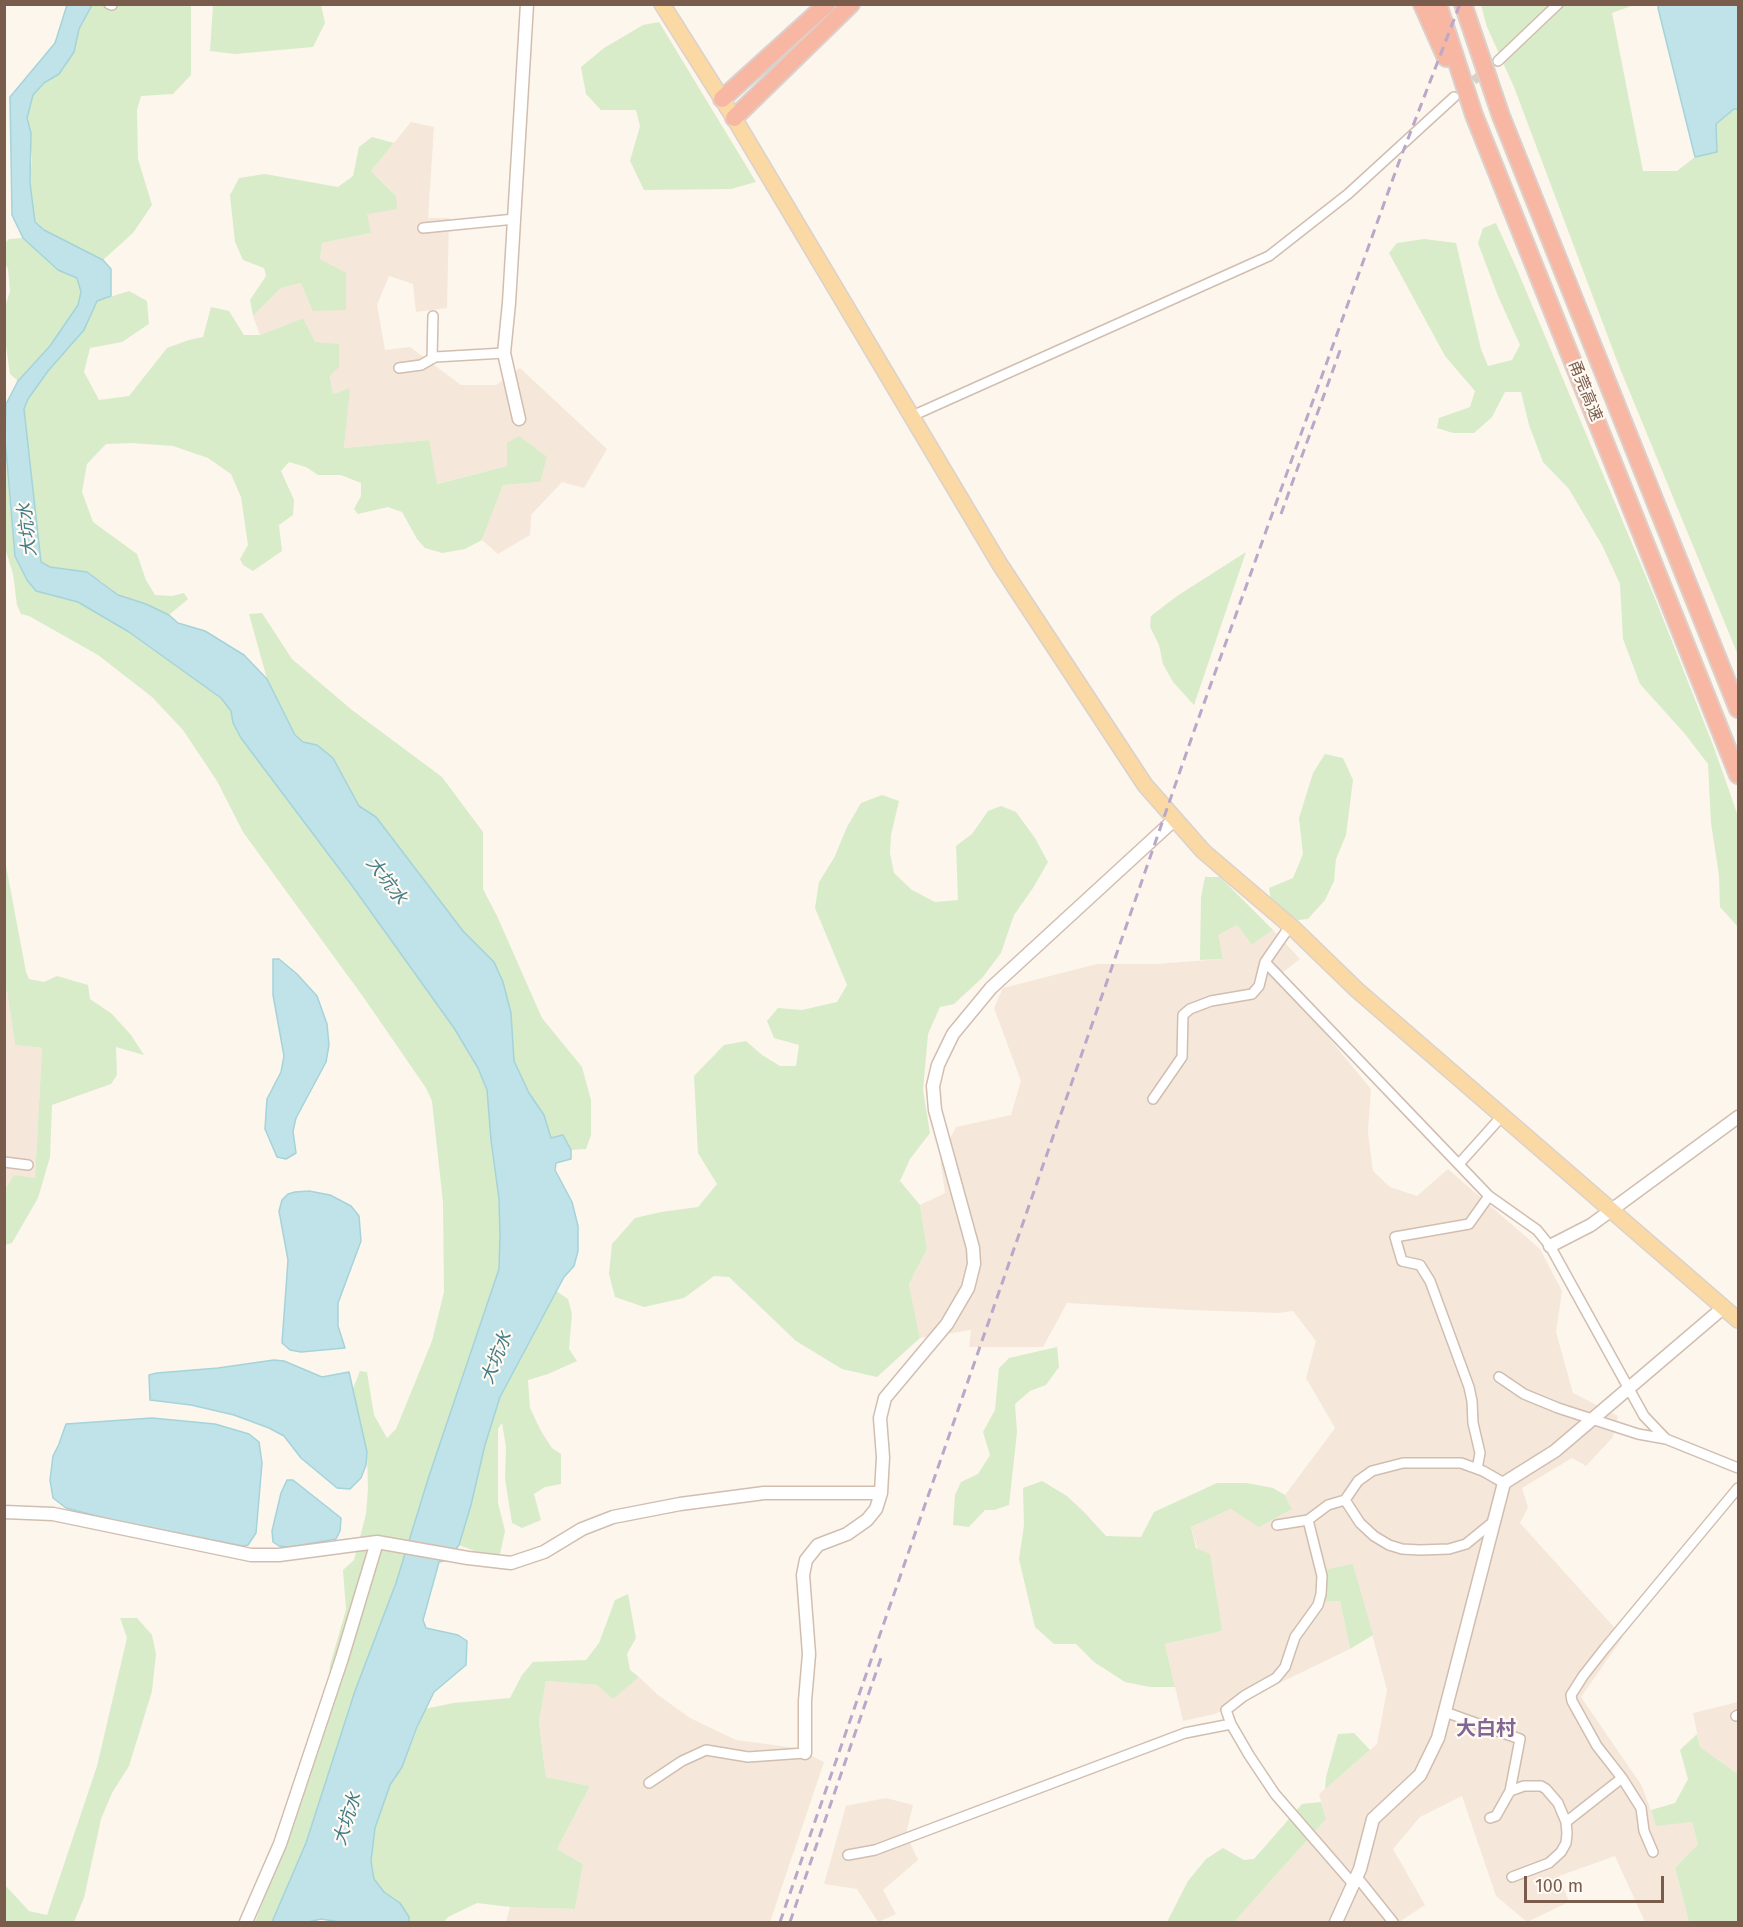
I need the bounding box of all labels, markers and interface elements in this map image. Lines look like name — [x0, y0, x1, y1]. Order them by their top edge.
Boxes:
street label: 甬莞高速 — [1564, 358, 1606, 424]
water label: 大坑水 — [14, 502, 42, 558]
water label: 大坑水 — [361, 853, 411, 909]
water label: 大坑水 — [477, 1329, 517, 1387]
district label: 大白村 — [1456, 1717, 1516, 1741]
water label: 大坑水 — [329, 1790, 367, 1848]
scale bar — [1527, 1864, 1666, 1902]
text: 100 m — [1535, 1875, 1583, 1897]

